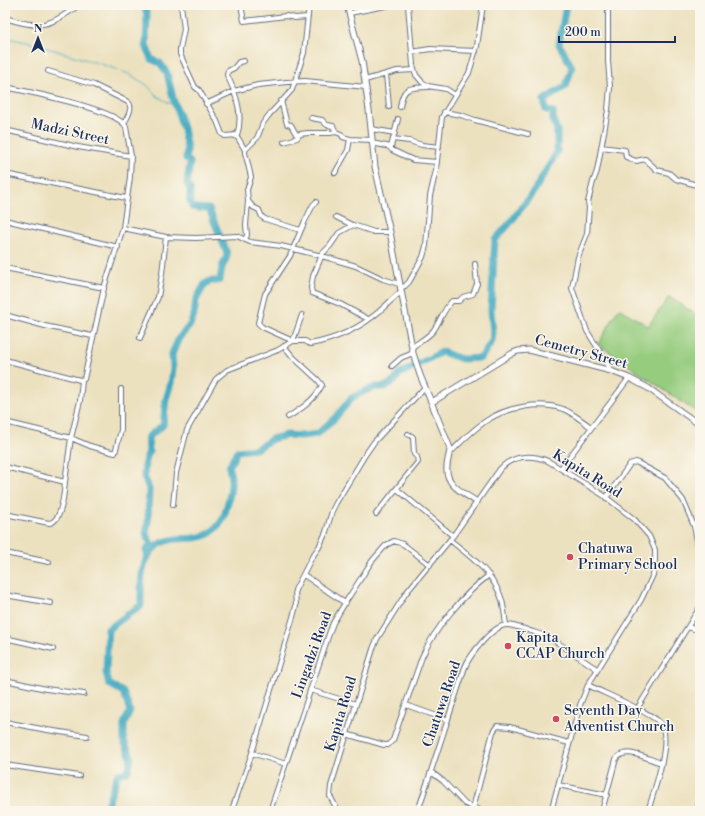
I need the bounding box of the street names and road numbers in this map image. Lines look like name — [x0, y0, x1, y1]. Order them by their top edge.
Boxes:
street label: Madzi Street — [29, 115, 111, 149]
street label: Cemetry Street — [533, 331, 629, 373]
street label: Kapita Road — [549, 446, 625, 502]
street label: Lingadzi Road — [288, 609, 336, 701]
street label: Chatuwa Road — [419, 658, 465, 750]
street label: Kapita Road — [321, 674, 361, 754]

